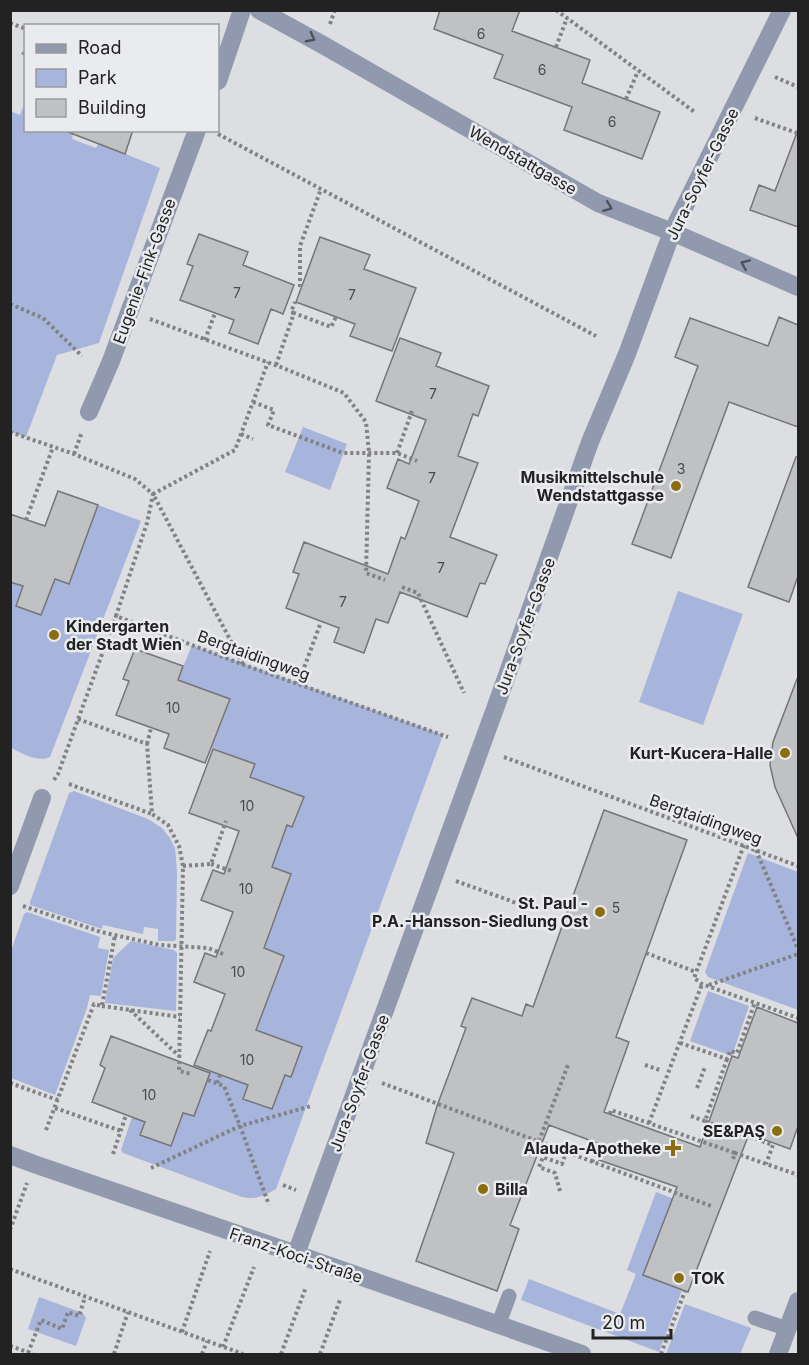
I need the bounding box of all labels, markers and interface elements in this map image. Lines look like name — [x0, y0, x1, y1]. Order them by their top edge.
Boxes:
legend — [24, 24, 219, 132]
house number: 6 — [477, 25, 485, 42]
one-way arrow — [305, 31, 315, 42]
text: Road — [78, 37, 121, 58]
house number: 6 — [538, 61, 546, 78]
text: Park — [78, 67, 117, 88]
text: Building — [78, 97, 146, 118]
street label: Jura-Soyfer-Gasse — [661, 105, 743, 243]
house number: 6 — [608, 113, 616, 130]
street label: Wendstattgasse — [466, 121, 580, 199]
street label: Eugenie-Fink-Gasse — [108, 195, 180, 347]
one-way arrow — [602, 200, 613, 212]
one-way arrow — [740, 259, 751, 271]
house number: 7 — [233, 284, 241, 301]
house number: 7 — [348, 286, 356, 303]
house number: 7 — [429, 385, 437, 402]
house number: 3 — [677, 460, 685, 477]
place label: Musikmittelschule Wendstattgasse — [521, 467, 664, 505]
house number: 7 — [428, 469, 436, 486]
marker: Musikmittelschule Wendstattgasse — [669, 479, 683, 493]
street label: Jura-Soyfer-Gasse — [491, 555, 559, 697]
house number: 7 — [437, 559, 445, 576]
house number: 7 — [339, 593, 347, 610]
place label: Kindergarten der Stadt Wien — [66, 616, 182, 654]
street label: Bergtaidingweg — [195, 625, 313, 685]
marker: Kindergarten der Stadt Wien — [47, 628, 61, 642]
house number: 10 — [166, 699, 180, 716]
place label: Kurt-Kucera-Halle — [630, 743, 773, 763]
marker: Kurt-Kucera-Halle — [778, 746, 792, 760]
street label: Bergtaidingweg — [647, 789, 765, 849]
house number: 10 — [240, 797, 254, 814]
house number: 10 — [239, 880, 253, 897]
place label: St. Paul - P.A.-Hansson-Siedlung Ost — [372, 893, 588, 931]
house number: 5 — [612, 899, 620, 916]
marker: St. Paul - P.A.-Hansson-Siedlung Ost — [593, 905, 607, 919]
house number: 10 — [231, 963, 245, 980]
street label: Jura-Soyfer-Gasse — [325, 1012, 393, 1154]
house number: 10 — [240, 1051, 254, 1068]
house number: 10 — [142, 1086, 156, 1103]
place label: SE&PAŞ — [703, 1121, 765, 1141]
marker: SE&PAŞ — [770, 1124, 784, 1138]
place label: Alauda-Apotheke — [523, 1138, 661, 1158]
marker: Alauda-Apotheke — [666, 1141, 680, 1155]
place label: Billa — [495, 1179, 528, 1199]
marker: Billa — [476, 1182, 490, 1196]
street label: Franz-Koci-Straße — [227, 1223, 365, 1287]
place label: TOK — [691, 1268, 726, 1288]
marker: TOK — [672, 1271, 686, 1285]
scale bar — [593, 1302, 671, 1340]
text: 20 m — [602, 1312, 645, 1333]

